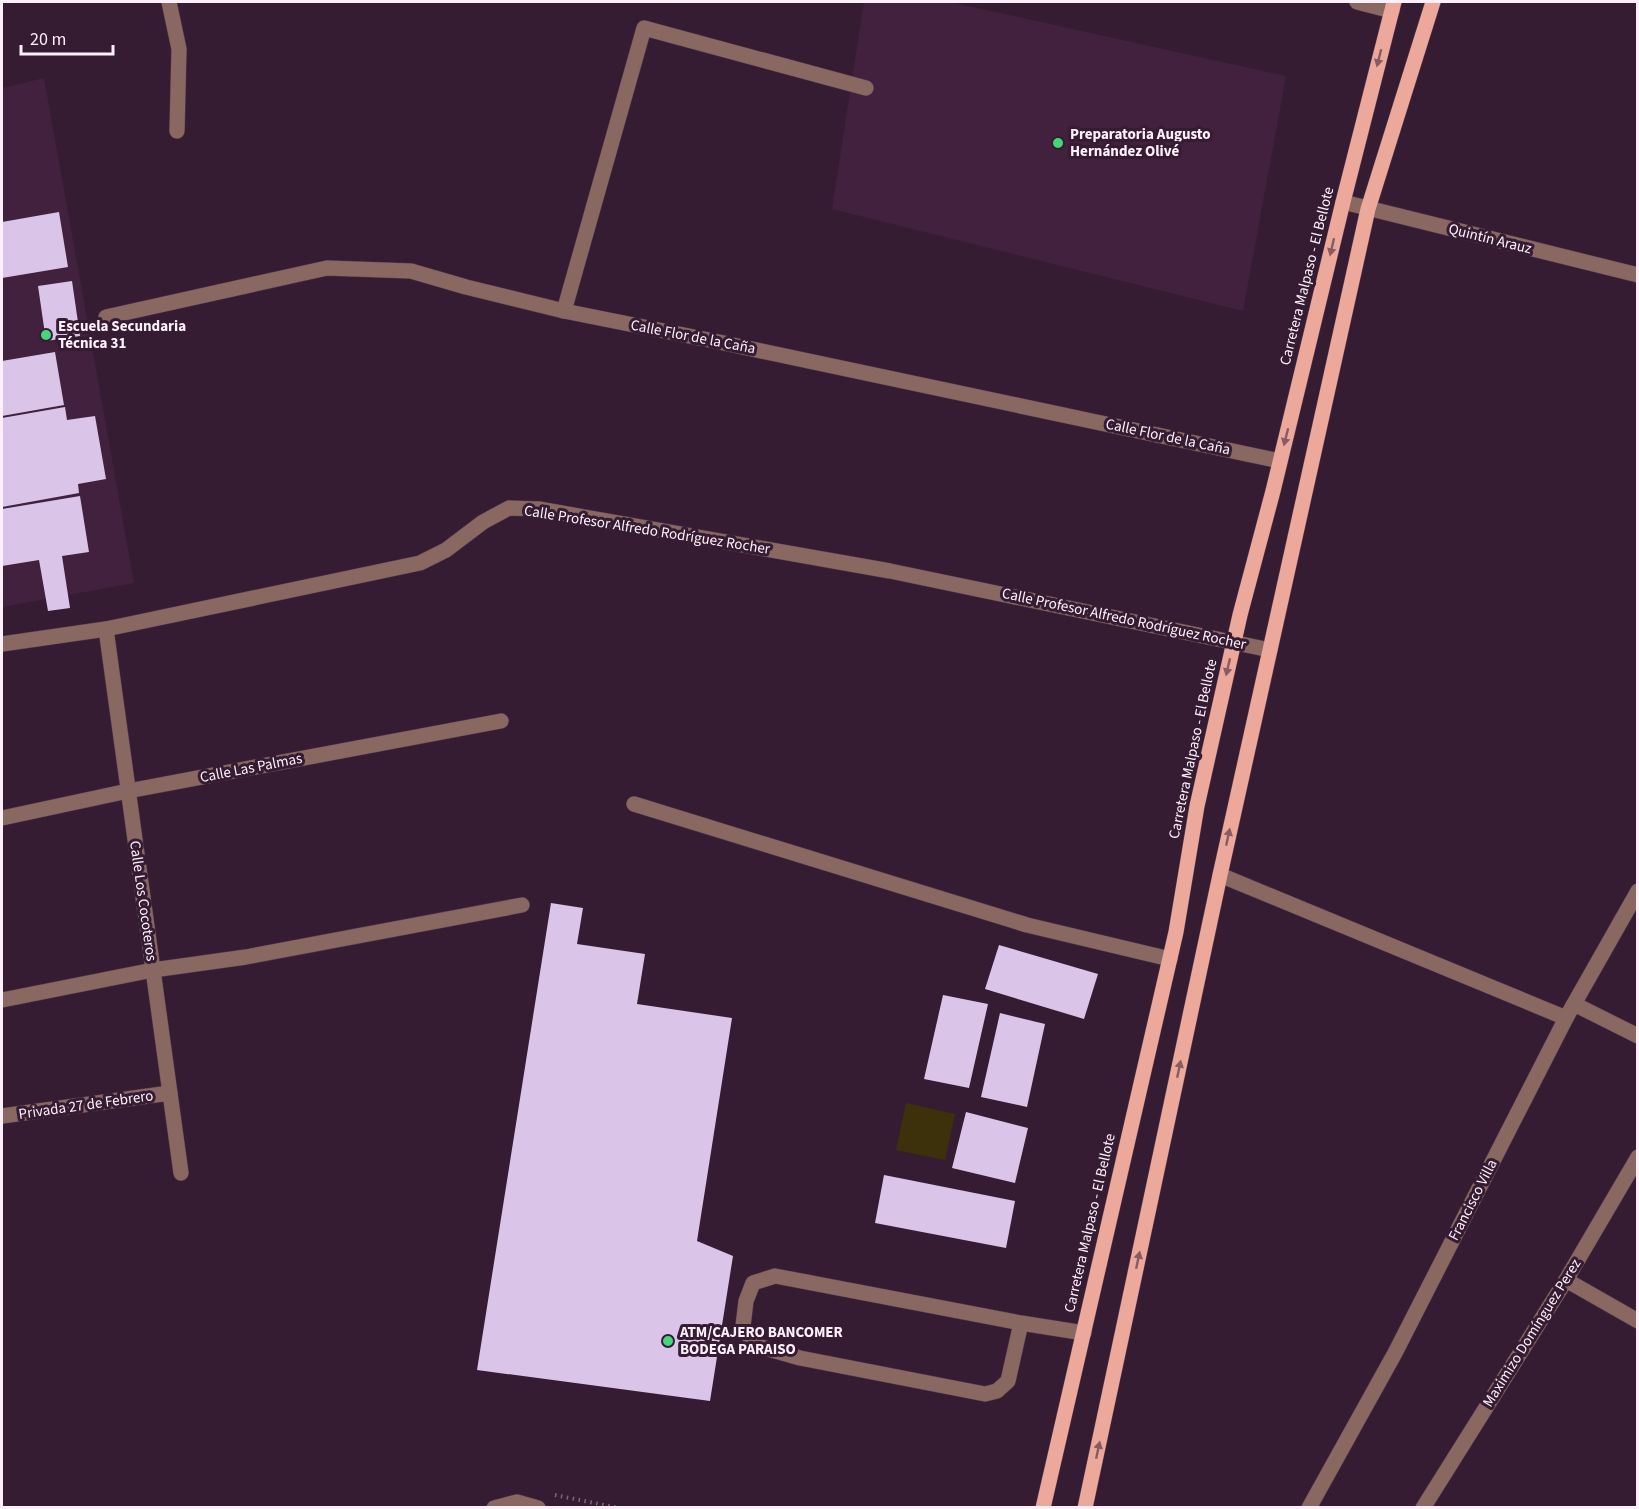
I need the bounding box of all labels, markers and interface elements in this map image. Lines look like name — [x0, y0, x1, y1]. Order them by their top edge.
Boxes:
scale bar — [21, 18, 112, 56]
text: 20 m — [30, 27, 66, 52]
one-way arrow — [1374, 49, 1384, 67]
place label: Preparatoria Augusto Hernández Olivé — [1070, 124, 1211, 162]
marker: Preparatoria Augusto Hernández Olivé — [1051, 136, 1065, 150]
street label: Carretera Malpaso - El Bellote — [1275, 185, 1339, 367]
street label: Quintín Arauz — [1446, 219, 1534, 259]
one-way arrow — [1327, 238, 1337, 257]
street label: Calle Flor de la Caña — [629, 315, 757, 359]
place label: Escuela Secundaria Técnica 31 — [58, 316, 186, 354]
marker: Escuela Secundaria Técnica 31 — [39, 328, 53, 342]
street label: Calle Flor de la Caña — [1104, 414, 1232, 460]
one-way arrow — [1281, 428, 1291, 446]
street label: Calle Profesor Alfredo Rodríguez Rocher — [522, 500, 772, 560]
street label: Calle Profesor Alfredo Rodríguez Rocher — [1000, 583, 1249, 655]
street label: Carretera Malpaso - El Bellote — [1164, 657, 1222, 841]
one-way arrow — [1223, 657, 1233, 676]
street label: Calle Las Palmas — [198, 748, 304, 788]
one-way arrow — [1224, 828, 1234, 846]
street label: Calle Los Cocoteros — [124, 839, 162, 963]
one-way arrow — [1175, 1059, 1184, 1078]
street label: Privada 27 de Febrero — [17, 1085, 155, 1125]
street label: Carretera Malpaso - El Bellote — [1059, 1131, 1121, 1315]
street label: Francisco Villa — [1443, 1156, 1503, 1244]
one-way arrow — [1134, 1250, 1143, 1269]
street label: Maximizo Domínguez Perez — [1478, 1255, 1586, 1411]
place label: ATM/CAJERO BANCOMER BODEGA PARAISO — [679, 1322, 843, 1360]
marker: ATM/CAJERO BANCOMER BODEGA PARAISO — [661, 1334, 675, 1348]
one-way arrow — [1093, 1441, 1103, 1460]

